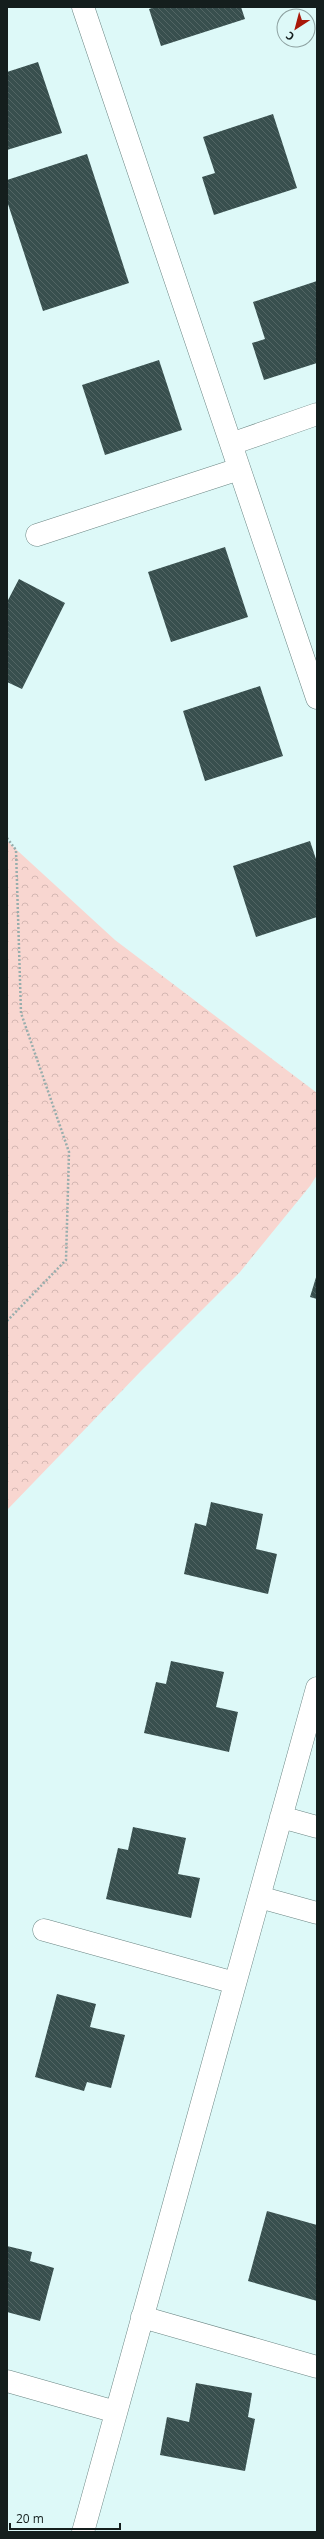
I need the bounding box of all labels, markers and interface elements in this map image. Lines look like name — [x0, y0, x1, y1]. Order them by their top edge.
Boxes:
north arrow — [276, 8, 316, 48]
text: С — [283, 28, 297, 45]
scale bar — [10, 2505, 120, 2531]
text: 20 m — [16, 2510, 44, 2527]

